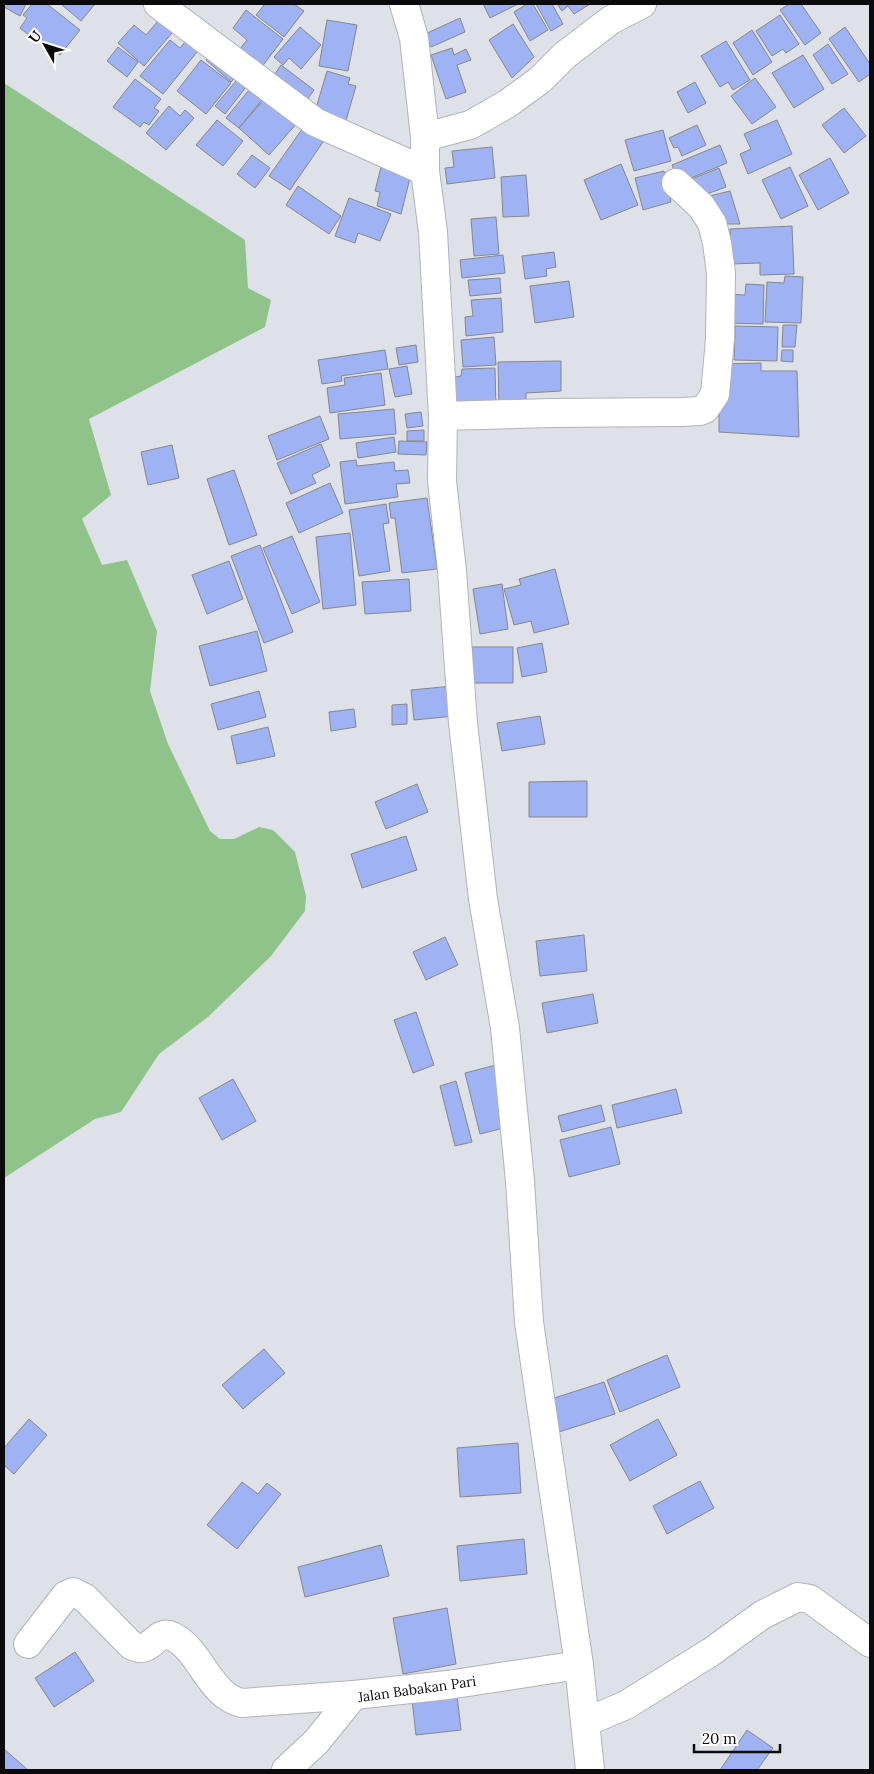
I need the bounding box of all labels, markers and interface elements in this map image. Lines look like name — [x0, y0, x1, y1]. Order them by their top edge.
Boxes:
north arrow — [20, 20, 70, 70]
text: U — [25, 27, 45, 47]
street label: Jalan Babakan Pari — [356, 1672, 477, 1706]
scale bar — [694, 1722, 780, 1754]
text: 20 m — [702, 1729, 737, 1748]

